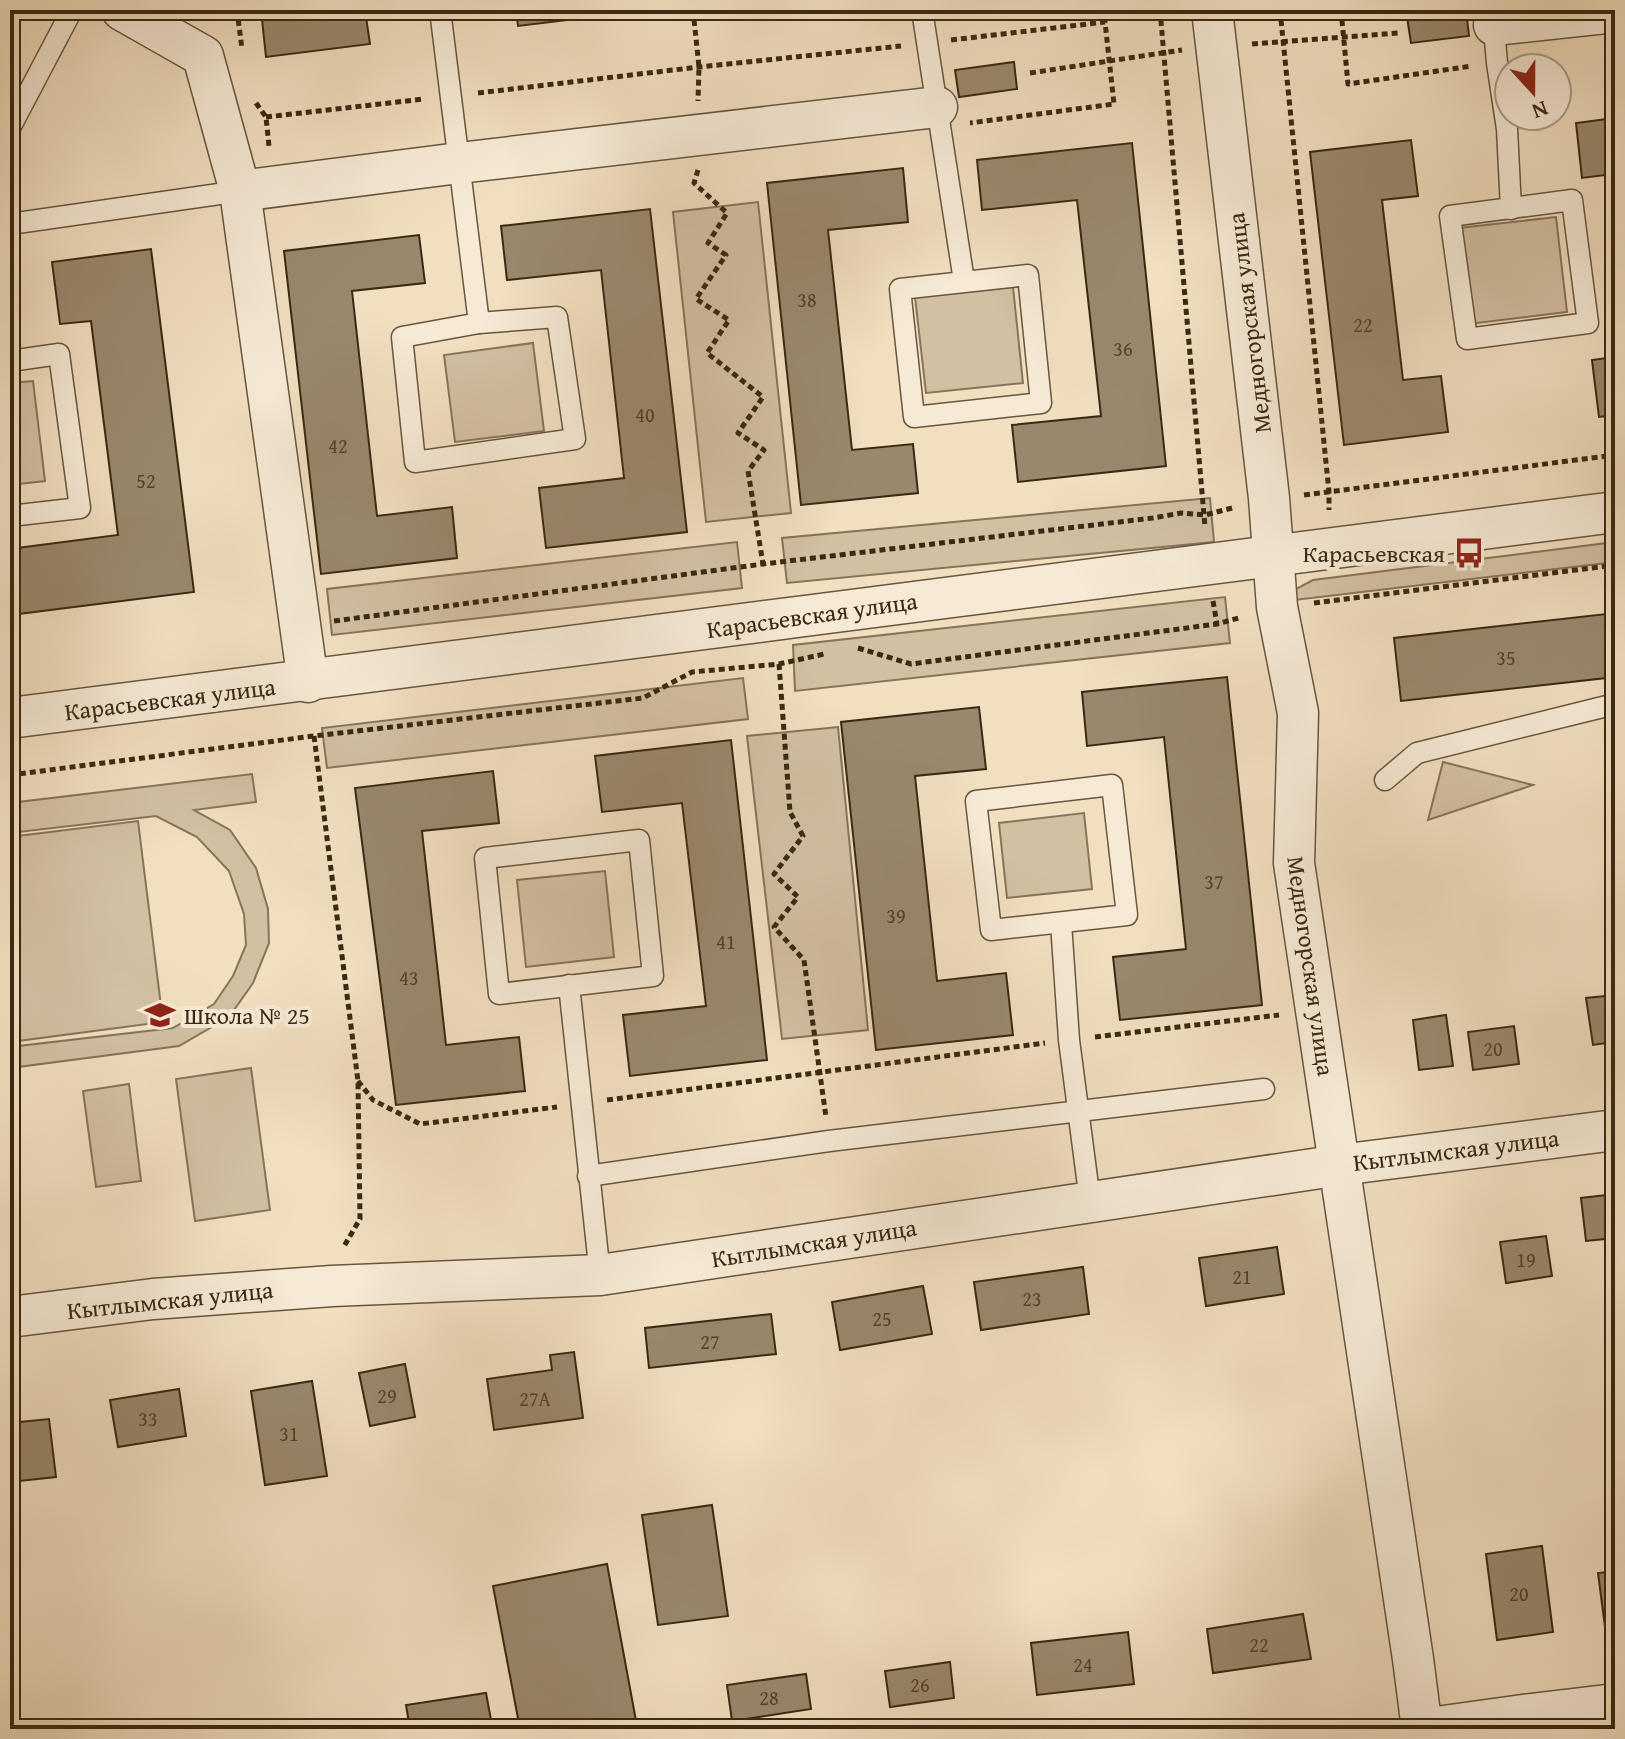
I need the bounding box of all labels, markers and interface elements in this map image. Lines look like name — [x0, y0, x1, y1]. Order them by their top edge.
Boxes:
north arrow — [1493, 52, 1573, 132]
text: N — [1527, 93, 1553, 128]
street label: Медногорская улица — [1218, 210, 1280, 435]
house number: 38 — [797, 285, 817, 314]
house number: 22 — [1353, 310, 1373, 339]
house number: 36 — [1113, 334, 1133, 363]
house number: 40 — [635, 400, 655, 429]
house number: 42 — [328, 431, 348, 460]
house number: 52 — [136, 466, 156, 495]
place label: Карасьевская — [1303, 536, 1445, 571]
bus stop icon: Карасьевская — [1452, 536, 1486, 570]
street label: Карасьевская улица — [704, 583, 920, 647]
house number: 35 — [1496, 643, 1516, 672]
street label: Карасьевская улица — [62, 669, 278, 729]
street label: Медногорская улица — [1278, 854, 1344, 1079]
house number: 37 — [1204, 867, 1224, 896]
house number: 39 — [886, 901, 906, 930]
house number: 41 — [716, 927, 736, 956]
house number: 43 — [399, 963, 419, 992]
school or university icon: Школа № 25 — [143, 998, 177, 1032]
place label: Школа № 25 — [184, 998, 310, 1033]
house number: 20 — [1483, 1034, 1503, 1063]
street label: Кытлымская улица — [1351, 1120, 1562, 1180]
street label: Кытлымская улица — [709, 1209, 920, 1276]
house number: 19 — [1516, 1245, 1536, 1274]
house number: 21 — [1232, 1262, 1252, 1291]
street label: Кытлымская улица — [65, 1272, 275, 1328]
house number: 23 — [1022, 1284, 1042, 1313]
house number: 25 — [872, 1304, 892, 1333]
house number: 27 — [700, 1327, 720, 1356]
house number: 29 — [377, 1381, 397, 1410]
house number: 27А — [519, 1384, 551, 1413]
house number: 33 — [138, 1404, 158, 1433]
house number: 31 — [279, 1419, 299, 1448]
house number: 20 — [1509, 1579, 1529, 1608]
house number: 22 — [1249, 1630, 1269, 1659]
house number: 24 — [1073, 1650, 1093, 1679]
house number: 26 — [910, 1670, 930, 1699]
house number: 28 — [759, 1683, 779, 1712]

